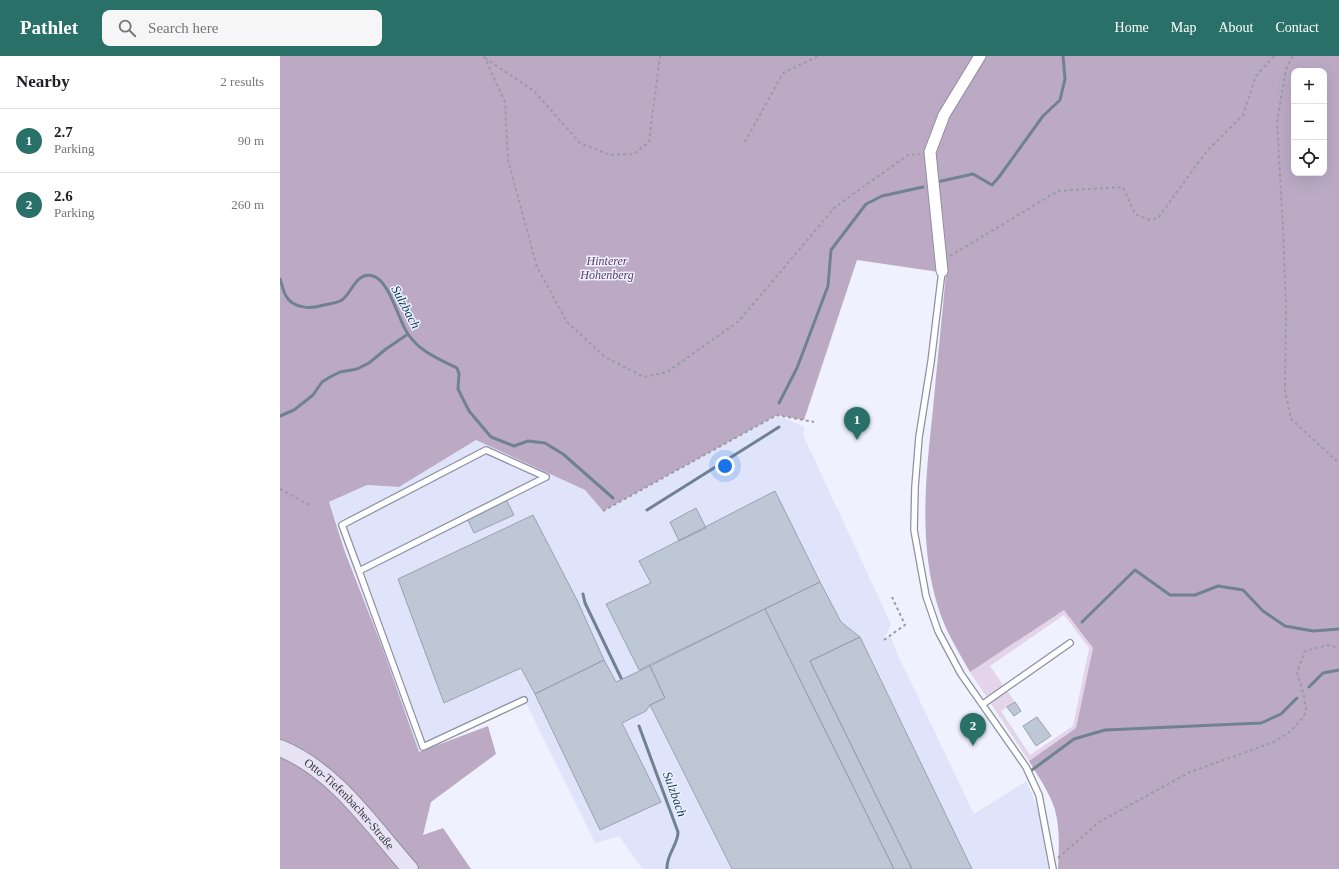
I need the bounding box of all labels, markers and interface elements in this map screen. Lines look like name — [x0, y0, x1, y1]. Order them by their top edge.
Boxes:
search box — [102, 10, 382, 46]
text: Pathlet — [20, 17, 78, 38]
icon: search — [116, 17, 138, 39]
text: Search here — [148, 20, 218, 36]
text: Home — [1115, 20, 1149, 35]
text: Map — [1171, 20, 1196, 35]
text: About — [1218, 20, 1253, 35]
text: Contact — [1275, 20, 1319, 35]
map controls — [1291, 68, 1327, 176]
button: + — [1291, 68, 1327, 104]
text: Nearby — [16, 72, 70, 91]
text: 2 results — [220, 74, 264, 89]
button: − — [1291, 104, 1327, 140]
text: 2.7 — [54, 124, 73, 140]
text: 1 — [26, 133, 32, 148]
text: 90 m — [238, 133, 264, 148]
button: locate — [1291, 140, 1327, 176]
text: Parking — [54, 141, 94, 156]
text: 2.6 — [54, 188, 73, 204]
text: 2 — [26, 197, 32, 212]
text: 260 m — [231, 197, 264, 212]
text: Parking — [54, 205, 94, 220]
park label: Hinterer Hohenberg — [579, 254, 634, 282]
water label: Sulzbach — [388, 283, 424, 331]
pin: 1 — [844, 407, 870, 440]
your location — [715, 456, 735, 476]
pin: 2 — [960, 713, 986, 746]
street label: Otto-Tiefenbacher-Straße — [301, 755, 397, 852]
water label: Sulzbach — [660, 769, 690, 819]

